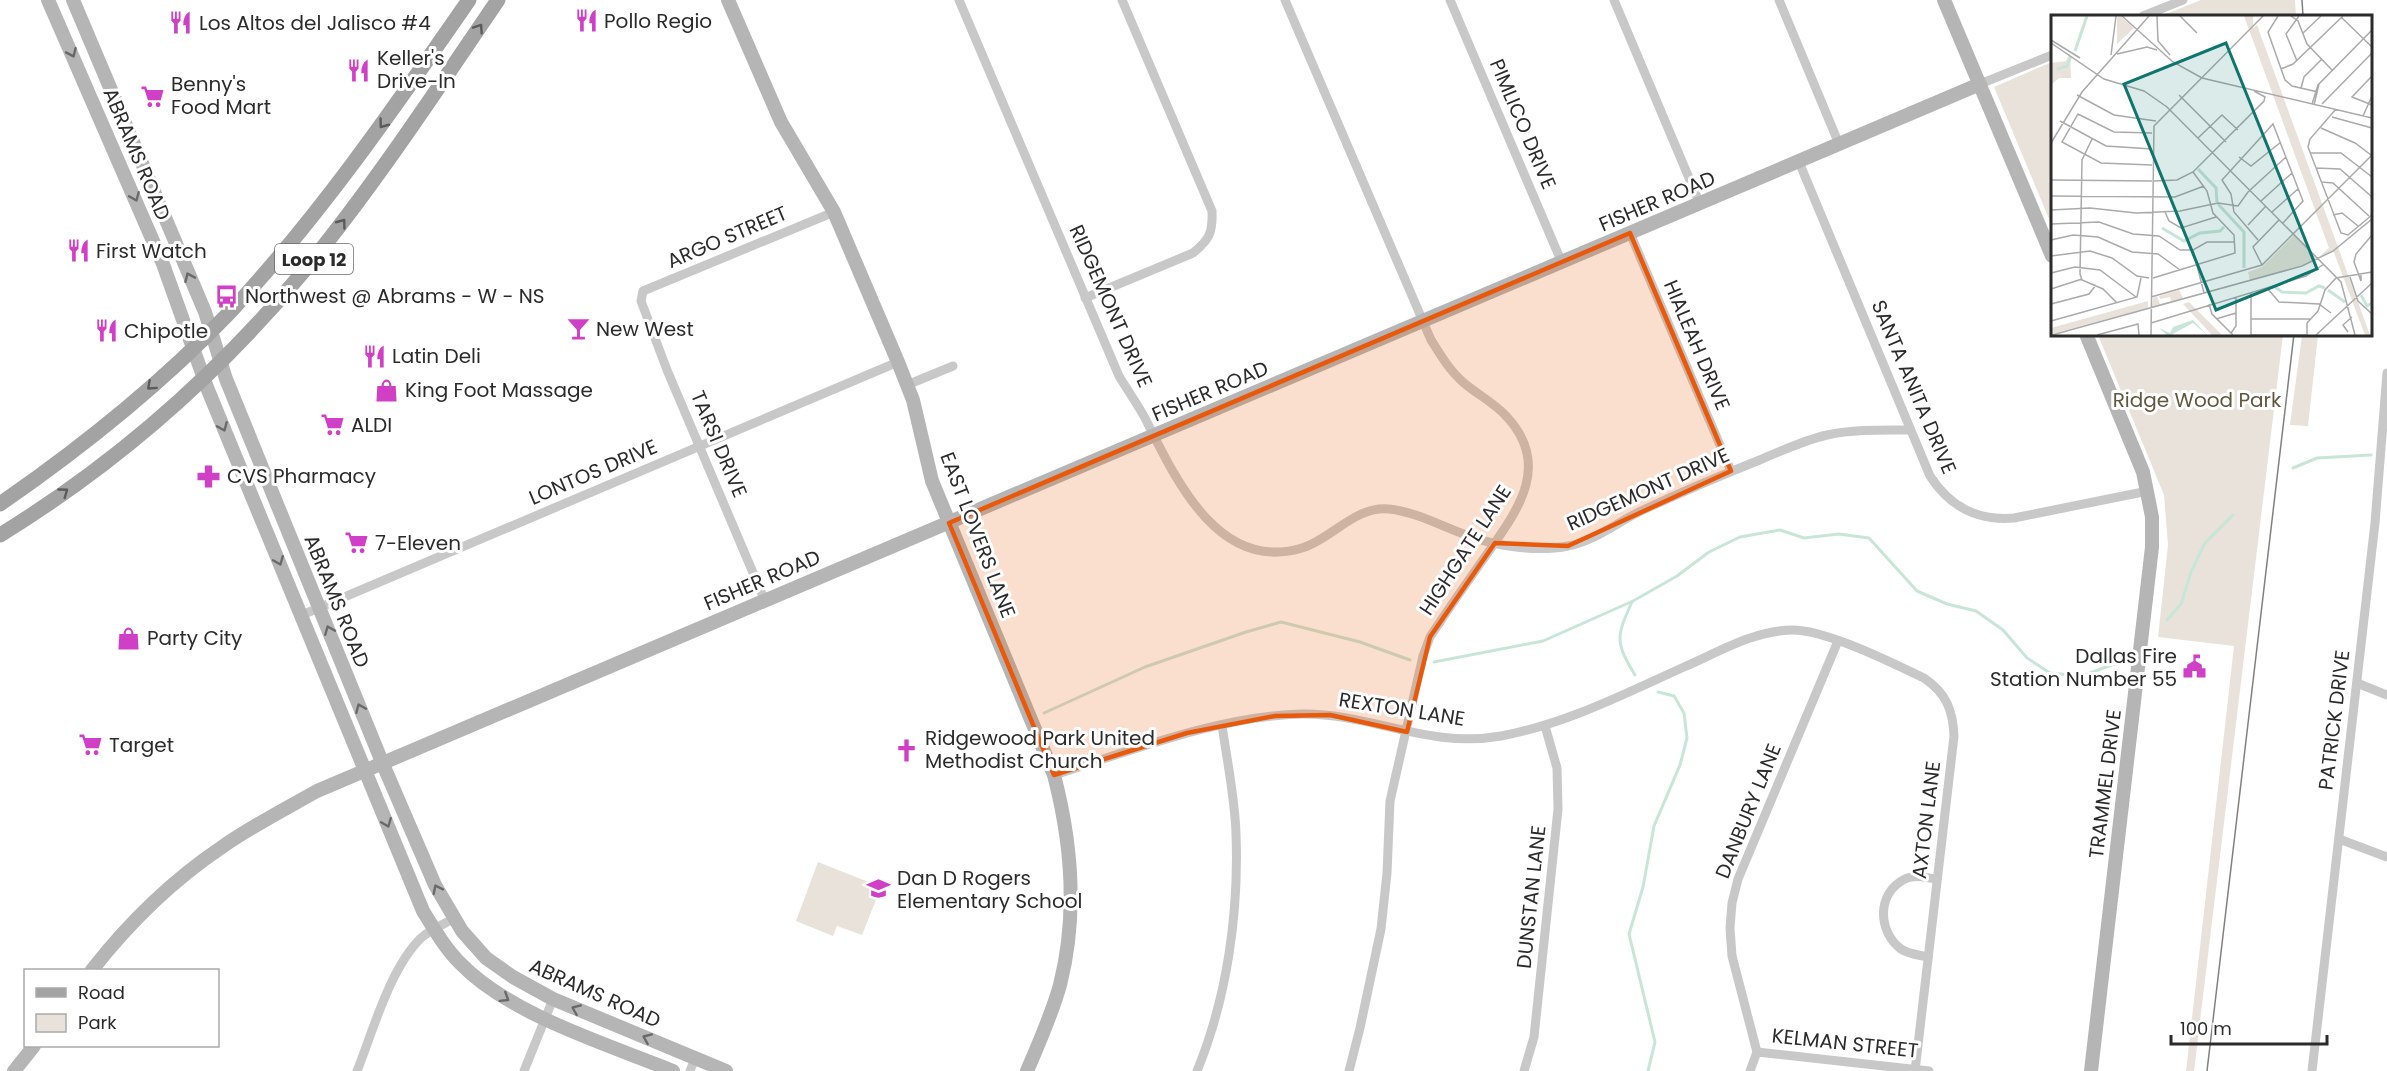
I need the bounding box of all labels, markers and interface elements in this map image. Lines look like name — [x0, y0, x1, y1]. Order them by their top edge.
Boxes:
place label: Pollo Regio — [604, 7, 712, 35]
restaurant icon: Pollo Regio — [573, 8, 599, 34]
place label: Los Altos del Jalisco #4 — [199, 9, 431, 37]
restaurant icon: Los Altos del Jalisco #4 — [168, 10, 194, 36]
inset map — [2051, 15, 2372, 336]
one-way arrow — [472, 24, 483, 35]
place label: Keller's Drive-In — [377, 44, 456, 95]
one-way arrow — [65, 47, 77, 58]
street label: PIMLICO DRIVE — [1483, 55, 1563, 193]
restaurant icon: Keller's Drive-In — [346, 57, 372, 83]
place label: Benny's Food Mart — [171, 70, 271, 121]
supermarket icon: Benny's Food Mart — [140, 83, 166, 109]
street label: ABRAMS ROAD — [97, 84, 177, 224]
one-way arrow — [379, 118, 390, 129]
street label: FISHER ROAD — [1595, 164, 1719, 238]
one-way arrow — [128, 191, 140, 202]
street label: ARGO STREET — [662, 199, 792, 275]
one-way arrow — [334, 219, 345, 230]
street label: RIDGEMONT DRIVE — [1063, 220, 1159, 392]
place label: First Watch — [96, 237, 207, 265]
restaurant icon: First Watch — [65, 238, 91, 264]
road number: Loop 12 — [275, 244, 353, 274]
one-way arrow — [184, 272, 196, 283]
street label: HIALEAH DRIVE — [1657, 276, 1737, 414]
place label: Northwest @ Abrams - W - NS — [245, 282, 545, 310]
bus stop icon: Northwest @ Abrams - W - NS — [214, 283, 240, 309]
street label: SANTA ANITA DRIVE — [1865, 296, 1963, 478]
place label: New West — [596, 315, 694, 343]
bar icon: New West — [565, 316, 591, 342]
place label: Chipotle — [124, 317, 208, 345]
restaurant icon: Chipotle — [93, 318, 119, 344]
place label: Latin Deli — [392, 342, 481, 370]
restaurant icon: Latin Deli — [361, 343, 387, 369]
street label: FISHER ROAD — [1148, 354, 1272, 428]
place label: King Foot Massage — [405, 376, 593, 404]
shop icon: King Foot Massage — [374, 377, 400, 403]
one-way arrow — [147, 379, 157, 390]
street label: TARSI DRIVE — [684, 386, 754, 502]
park label: Ridge Wood Park — [2113, 386, 2282, 414]
place label: ALDI — [351, 411, 392, 439]
supermarket icon: ALDI — [320, 412, 346, 438]
one-way arrow — [216, 420, 228, 431]
street label: LONTOS DRIVE — [524, 432, 662, 512]
street label: RIDGEMONT DRIVE — [1562, 441, 1734, 537]
street label: EAST LOVERS LANE — [933, 448, 1023, 622]
place label: CVS Pharmacy — [227, 462, 376, 490]
pharmacy icon: CVS Pharmacy — [196, 463, 222, 489]
street label: HIGHGATE LANE — [1412, 479, 1518, 621]
one-way arrow — [57, 488, 68, 499]
place label: 7-Eleven — [375, 529, 461, 557]
street label: ABRAMS ROAD — [298, 530, 376, 672]
supermarket icon: 7-Eleven — [344, 530, 370, 556]
street label: FISHER ROAD — [700, 543, 824, 617]
one-way arrow — [272, 555, 284, 566]
place label: Party City — [147, 624, 242, 652]
shop icon: Party City — [116, 625, 142, 651]
one-way arrow — [323, 625, 336, 636]
place label: Dallas Fire Station Number 55 — [1990, 642, 2177, 693]
street label: PATRICK DRIVE — [2312, 648, 2356, 792]
public building icon: Dallas Fire Station Number 55 — [2182, 654, 2208, 680]
street label: REXTON LANE — [1337, 685, 1467, 733]
one-way arrow — [355, 703, 367, 714]
street label: TRAMMEL DRIVE — [2082, 708, 2128, 860]
place label: Ridgewood Park United Methodist Church — [925, 724, 1155, 775]
place label: Target — [109, 731, 174, 759]
supermarket icon: Target — [78, 732, 104, 758]
church icon: Ridgewood Park United Methodist Church — [894, 737, 920, 763]
street label: DANBURY LANE — [1708, 739, 1788, 883]
street label: AXTON LANE — [1905, 760, 1947, 880]
one-way arrow — [380, 817, 392, 828]
street label: DUNSTAN LANE — [1510, 824, 1552, 970]
place label: Dan D Rogers Elementary School — [897, 864, 1082, 915]
school or university icon: Dan D Rogers Elementary School — [866, 876, 892, 902]
one-way arrow — [433, 885, 445, 896]
street label: ABRAMS ROAD — [525, 951, 665, 1035]
legend — [24, 969, 219, 1047]
text: Road — [78, 980, 125, 1005]
one-way arrow — [499, 991, 510, 1002]
one-way arrow — [571, 1004, 582, 1016]
scale bar — [2171, 1008, 2327, 1046]
text: Park — [78, 1010, 117, 1035]
text: 100 m — [2180, 1016, 2232, 1041]
street label: KELMAN STREET — [1770, 1021, 1920, 1065]
one-way arrow — [642, 1033, 653, 1045]

